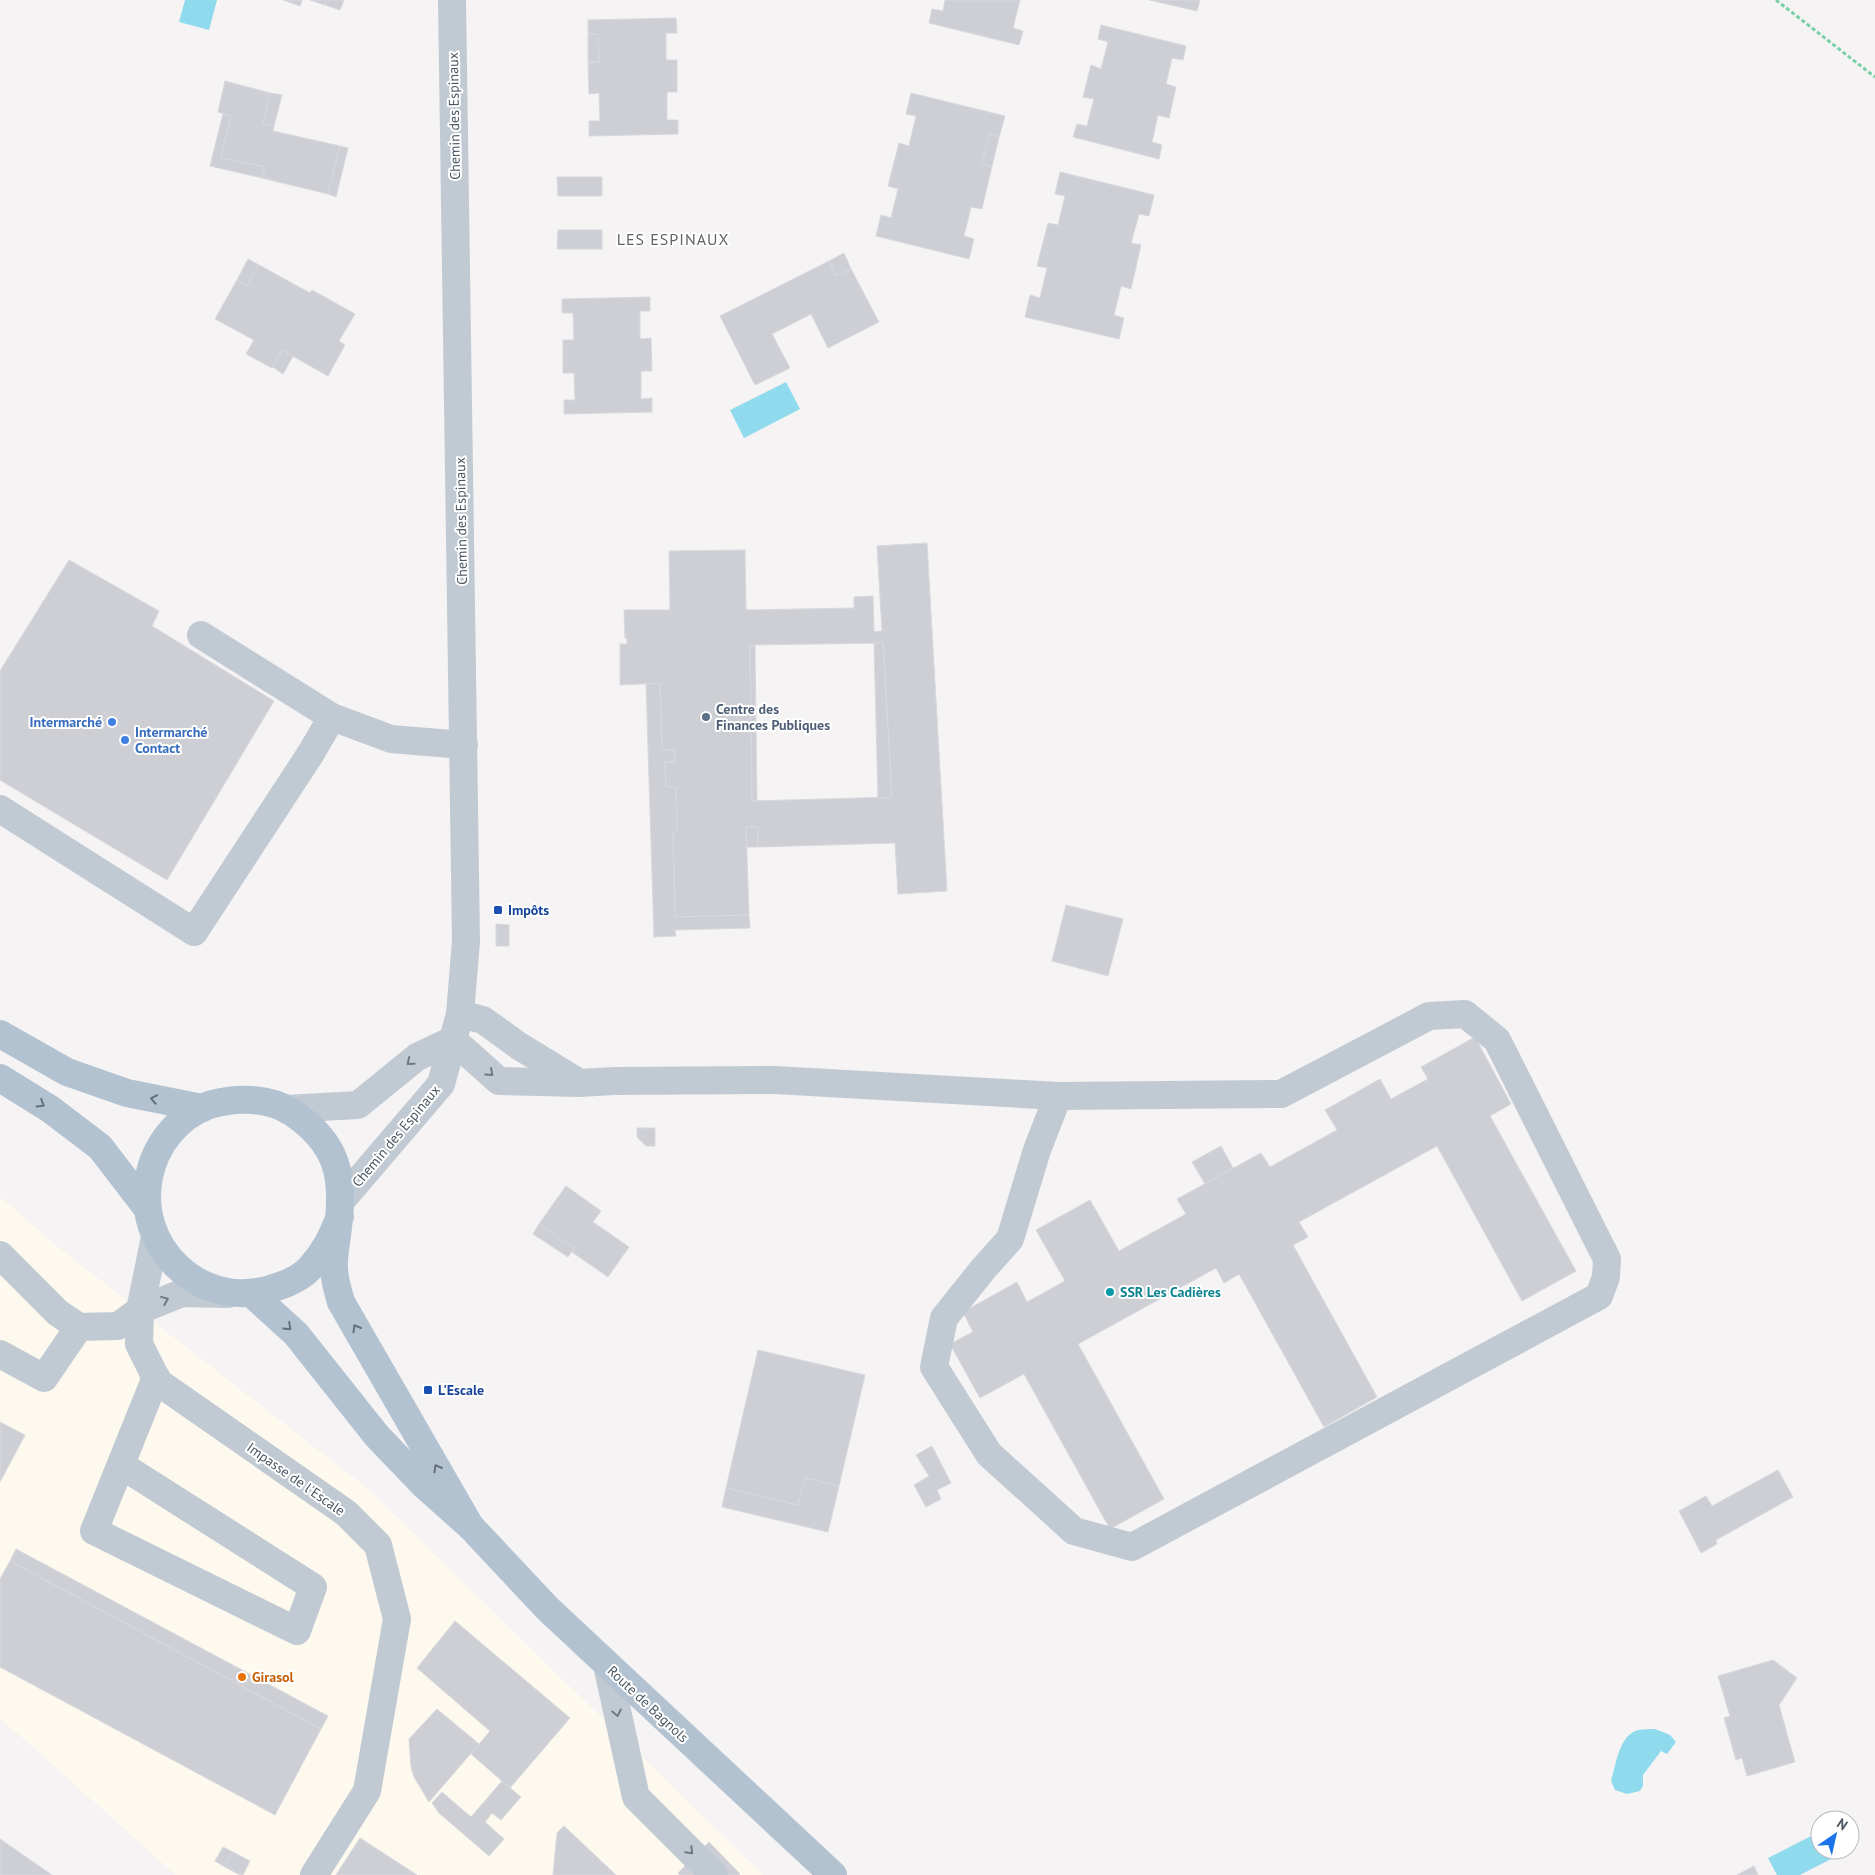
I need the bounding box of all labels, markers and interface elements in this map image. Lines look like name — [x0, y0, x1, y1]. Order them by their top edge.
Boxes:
street label: Chemin des Espinaux — [444, 52, 464, 180]
district label: LES ESPINAUX — [617, 229, 729, 249]
street label: Chemin des Espinaux — [451, 457, 471, 585]
place label: Centre des Finances Publiques — [716, 700, 830, 734]
marker: Centre des Finances Publiques — [700, 711, 712, 723]
place label: Intermarché — [30, 713, 102, 731]
marker: Intermarché — [106, 716, 118, 728]
place label: Intermarché Contact — [135, 723, 207, 757]
marker: Intermarché Contact — [119, 734, 131, 746]
place label: Impôts — [508, 901, 549, 919]
marker: Impôts — [492, 904, 504, 916]
one-way arrow — [407, 1057, 416, 1065]
one-way arrow — [484, 1067, 493, 1076]
street label: Chemin des Espinaux — [348, 1081, 444, 1191]
one-way arrow — [149, 1094, 158, 1104]
one-way arrow — [36, 1098, 45, 1108]
place label: SSR Les Cadières — [1120, 1283, 1221, 1301]
marker: SSR Les Cadières — [1104, 1286, 1116, 1298]
one-way arrow — [160, 1295, 169, 1306]
one-way arrow — [283, 1321, 292, 1330]
one-way arrow — [352, 1324, 362, 1333]
place label: L'Escale — [438, 1381, 484, 1399]
marker: L'Escale — [422, 1384, 434, 1396]
street label: Impasse de l'Escale — [243, 1438, 349, 1520]
one-way arrow — [433, 1465, 443, 1474]
street label: Route de Bagnols — [604, 1662, 692, 1746]
place label: Girasol — [252, 1668, 295, 1686]
marker: Girasol — [236, 1671, 248, 1683]
one-way arrow — [612, 1708, 622, 1717]
north arrow — [1810, 1810, 1860, 1860]
text: N — [1833, 1814, 1851, 1834]
one-way arrow — [684, 1845, 693, 1854]

